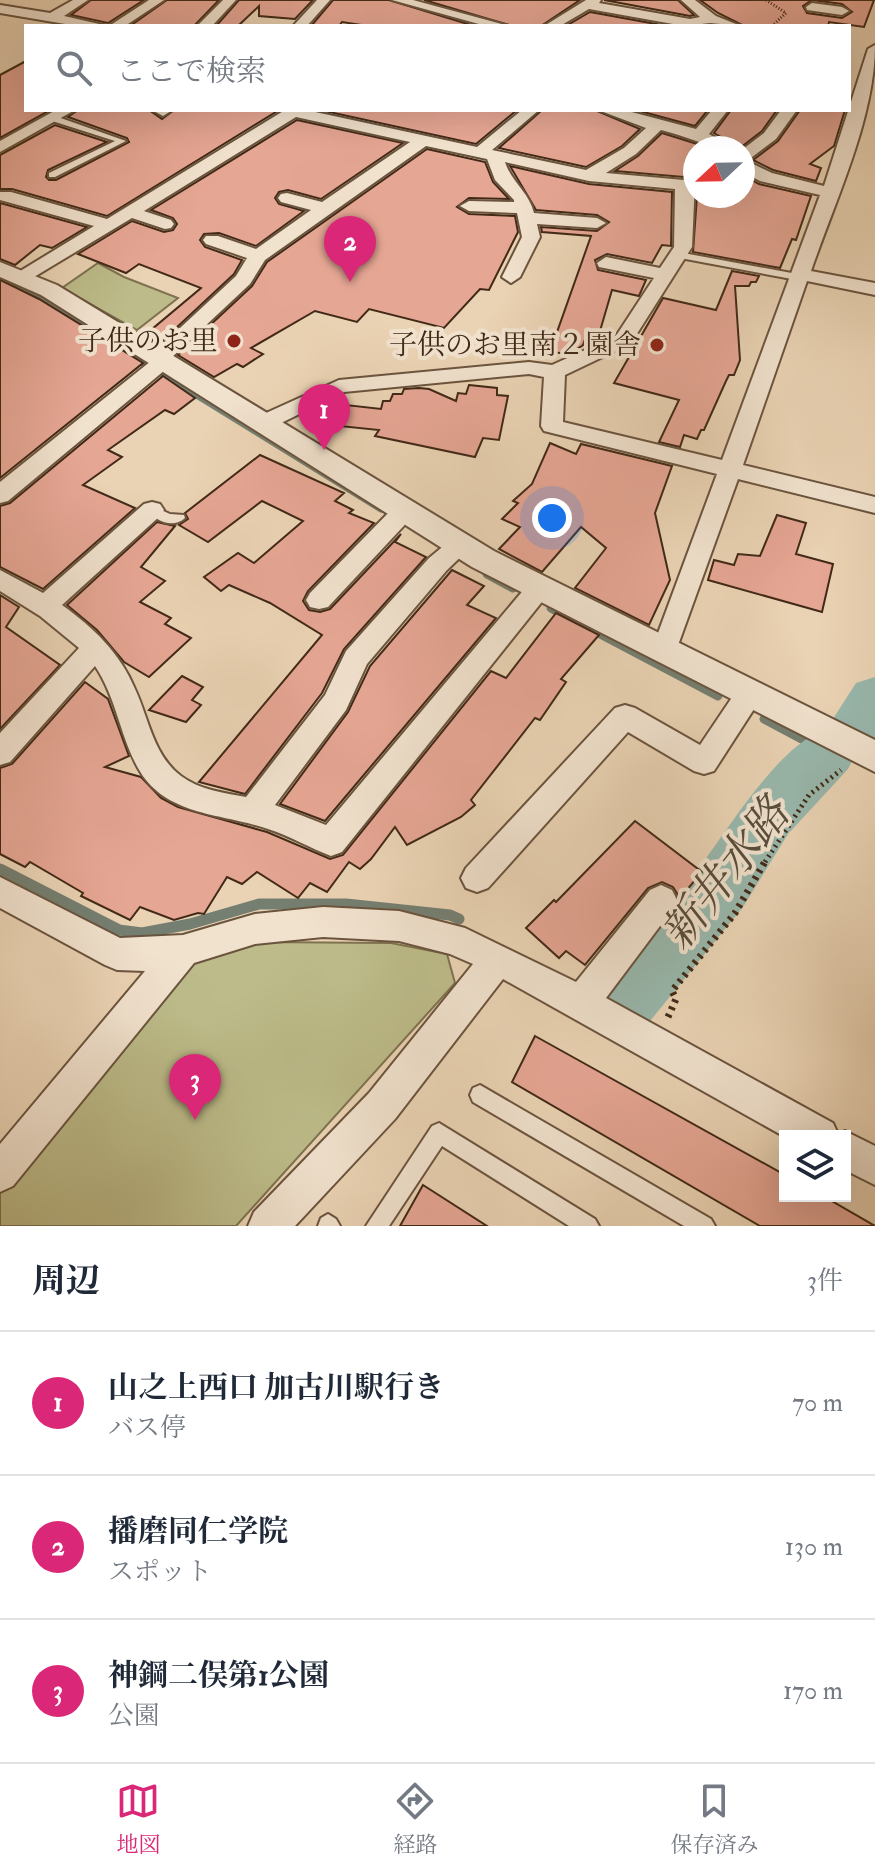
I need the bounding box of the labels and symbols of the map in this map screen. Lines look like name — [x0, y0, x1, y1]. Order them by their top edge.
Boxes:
north arrow — [683, 136, 755, 208]
pin: 2 — [324, 216, 376, 282]
place label: 子供のお里 — [78, 324, 218, 359]
place label: 子供のお里南２園舎 — [389, 328, 641, 363]
marker: 子供のお里 — [225, 332, 243, 350]
marker: 子供のお里南２園舎 — [648, 336, 666, 354]
pin: 1 — [298, 384, 350, 450]
your location — [532, 498, 572, 538]
water label: 新井水路 — [650, 785, 804, 960]
pin: 3 — [169, 1054, 221, 1120]

